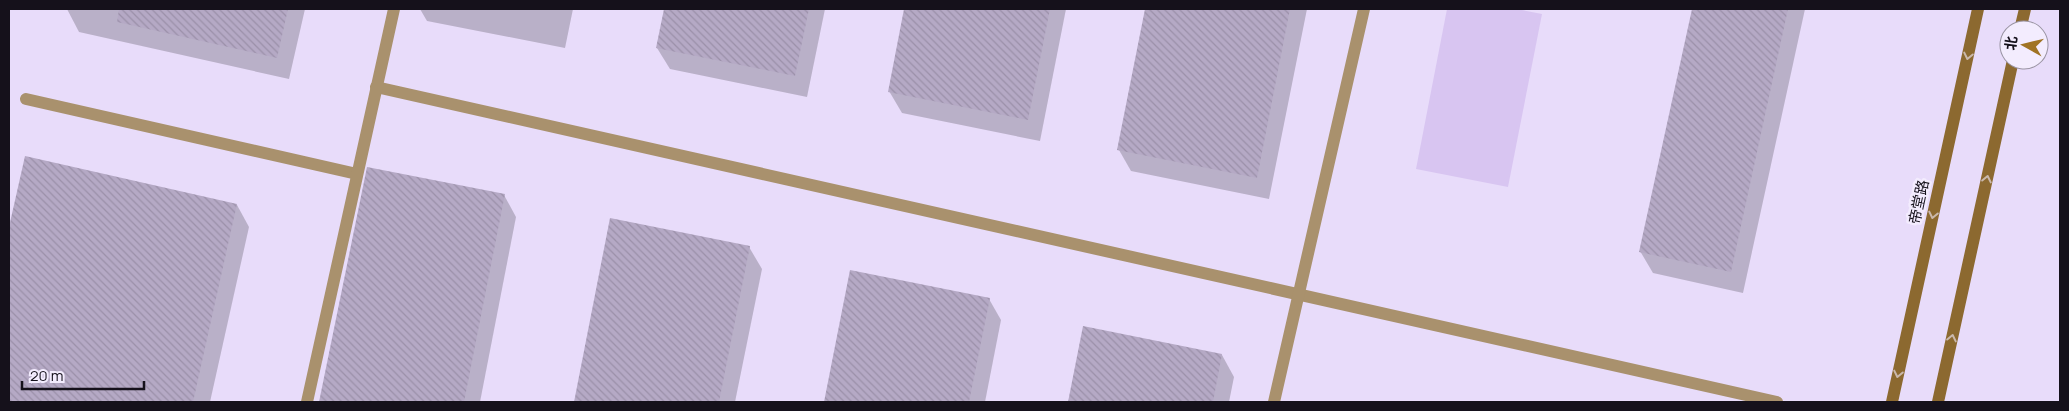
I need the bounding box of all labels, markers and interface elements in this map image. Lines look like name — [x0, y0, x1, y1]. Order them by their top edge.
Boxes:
north arrow — [1999, 20, 2049, 70]
text: 北 — [2000, 35, 2021, 51]
one-way arrow — [1963, 52, 1974, 61]
one-way arrow — [1981, 174, 1992, 183]
street label: 帝堂路 — [1904, 178, 1933, 226]
one-way arrow — [1928, 211, 1939, 220]
one-way arrow — [1946, 333, 1957, 342]
scale bar — [22, 358, 145, 390]
text: 20 m — [30, 365, 63, 386]
one-way arrow — [1894, 369, 1904, 378]

